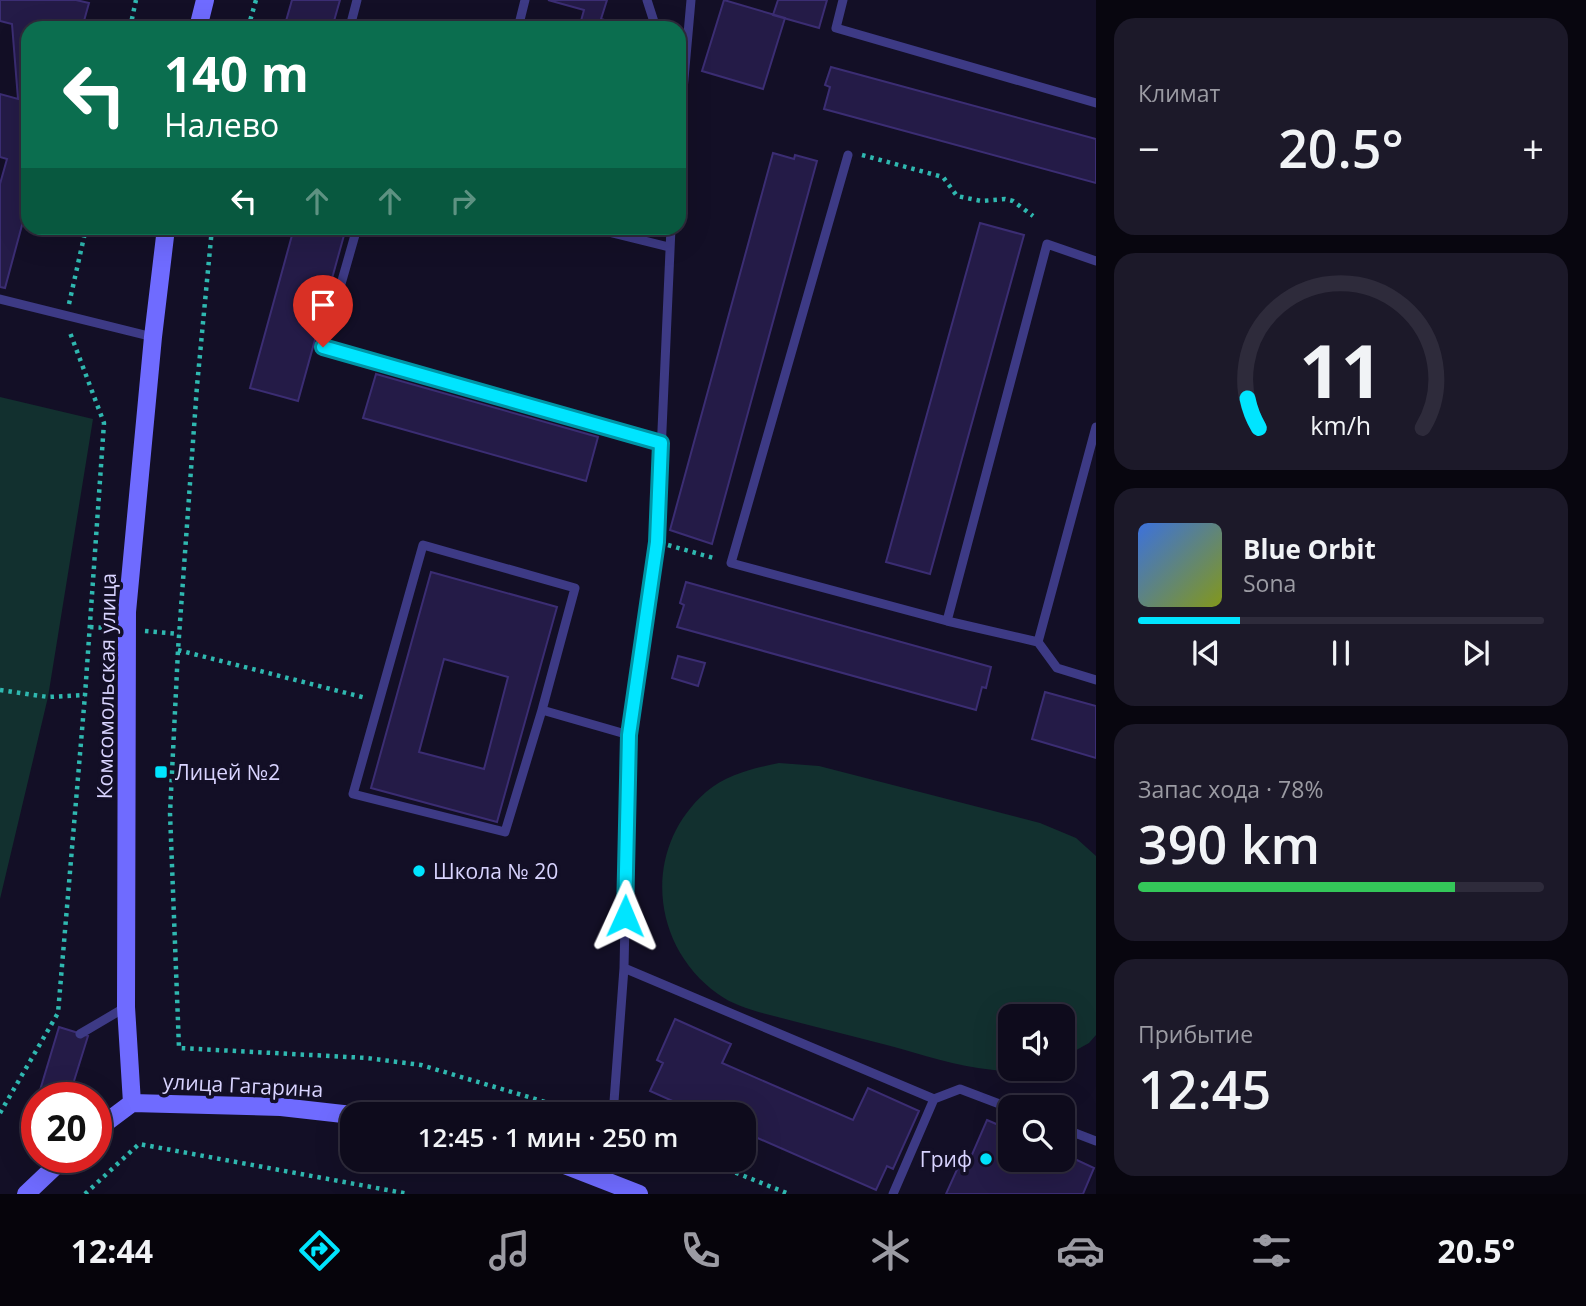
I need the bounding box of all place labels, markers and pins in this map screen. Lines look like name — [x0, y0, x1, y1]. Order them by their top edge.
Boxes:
pin — [293, 275, 353, 347]
place label: Лицей №2 — [175, 758, 280, 786]
marker: Лицей №2 — [153, 764, 169, 780]
place label: Школа № 20 — [433, 857, 558, 885]
marker: Школа № 20 — [411, 863, 427, 879]
place label: Гриф — [920, 1145, 972, 1173]
marker: Гриф — [978, 1151, 994, 1167]

